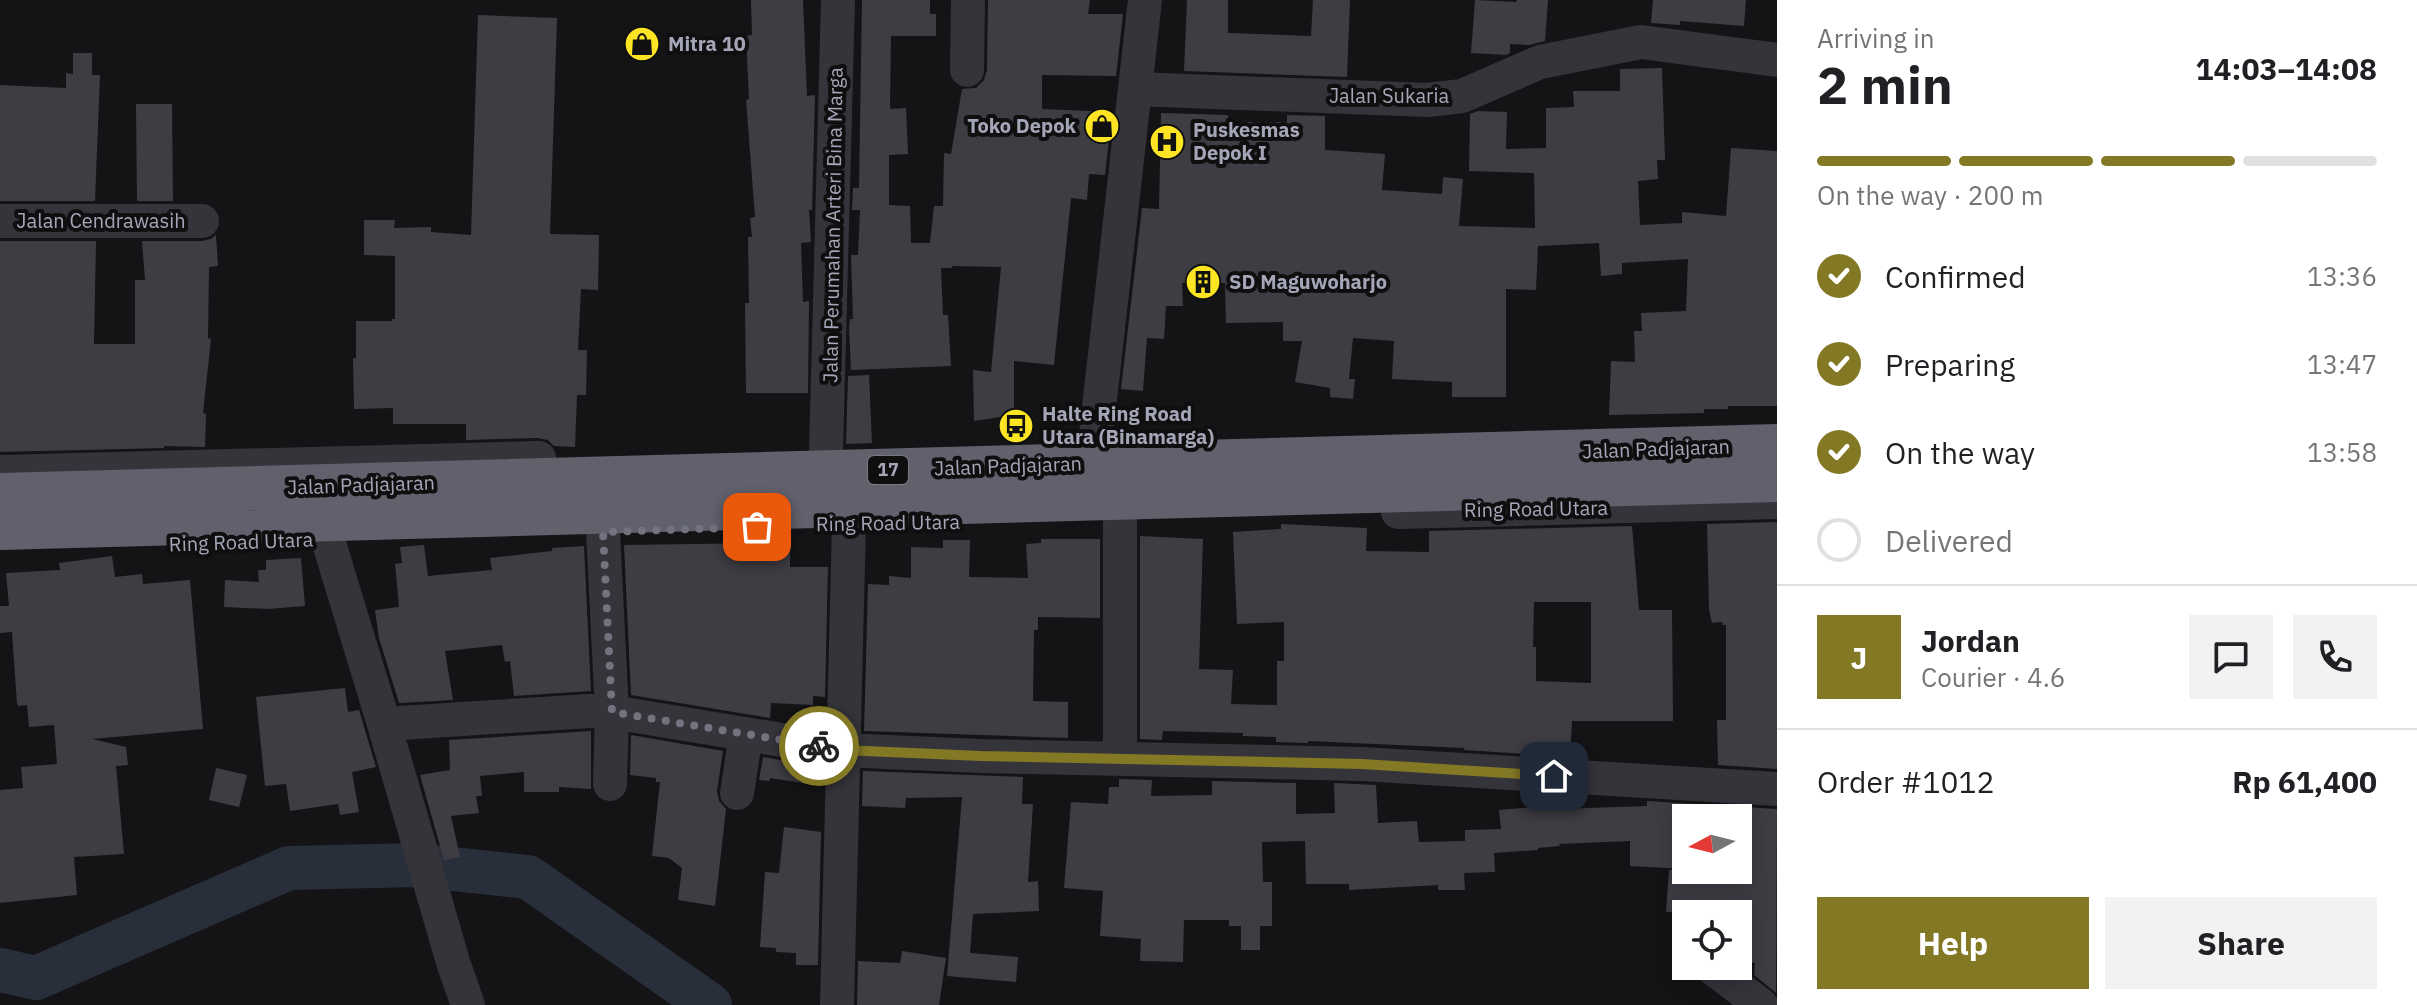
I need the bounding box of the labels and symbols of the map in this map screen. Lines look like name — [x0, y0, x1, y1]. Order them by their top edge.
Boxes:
shop icon: Mitra 10 — [623, 25, 661, 63]
place label: Mitra 10 — [668, 30, 746, 57]
street label: Jalan Perumahan Arteri Bina Marga — [816, 67, 849, 383]
street label: Jalan Sukaria — [1329, 82, 1449, 109]
shop icon: Toko Depok — [1083, 107, 1121, 145]
place label: Toko Depok — [967, 112, 1076, 139]
place label: Puskesmas Depok I — [1193, 116, 1300, 166]
hospital icon: Puskesmas Depok I — [1148, 123, 1186, 161]
street label: Jalan Cendrawasih — [16, 207, 186, 234]
building icon: SD Maguwoharjo — [1184, 263, 1222, 301]
place label: SD Maguwoharjo — [1229, 268, 1387, 295]
place label: Halte Ring Road Utara (Binamarga) — [1042, 400, 1214, 450]
bus stop icon: Halte Ring Road Utara (Binamarga) — [997, 407, 1035, 445]
street label: Jalan Padjajaran — [1582, 432, 1730, 465]
street label: Jalan Padjajaran — [934, 449, 1082, 482]
road number: 17 — [868, 456, 908, 484]
street label: Jalan Padjajaran — [287, 468, 435, 501]
pin — [723, 493, 791, 561]
street label: Ring Road Utara — [1464, 494, 1609, 523]
street label: Ring Road Utara — [816, 508, 961, 537]
street label: Ring Road Utara — [168, 525, 314, 558]
courier — [779, 706, 859, 786]
pin — [1520, 742, 1588, 810]
north arrow — [1672, 804, 1752, 884]

